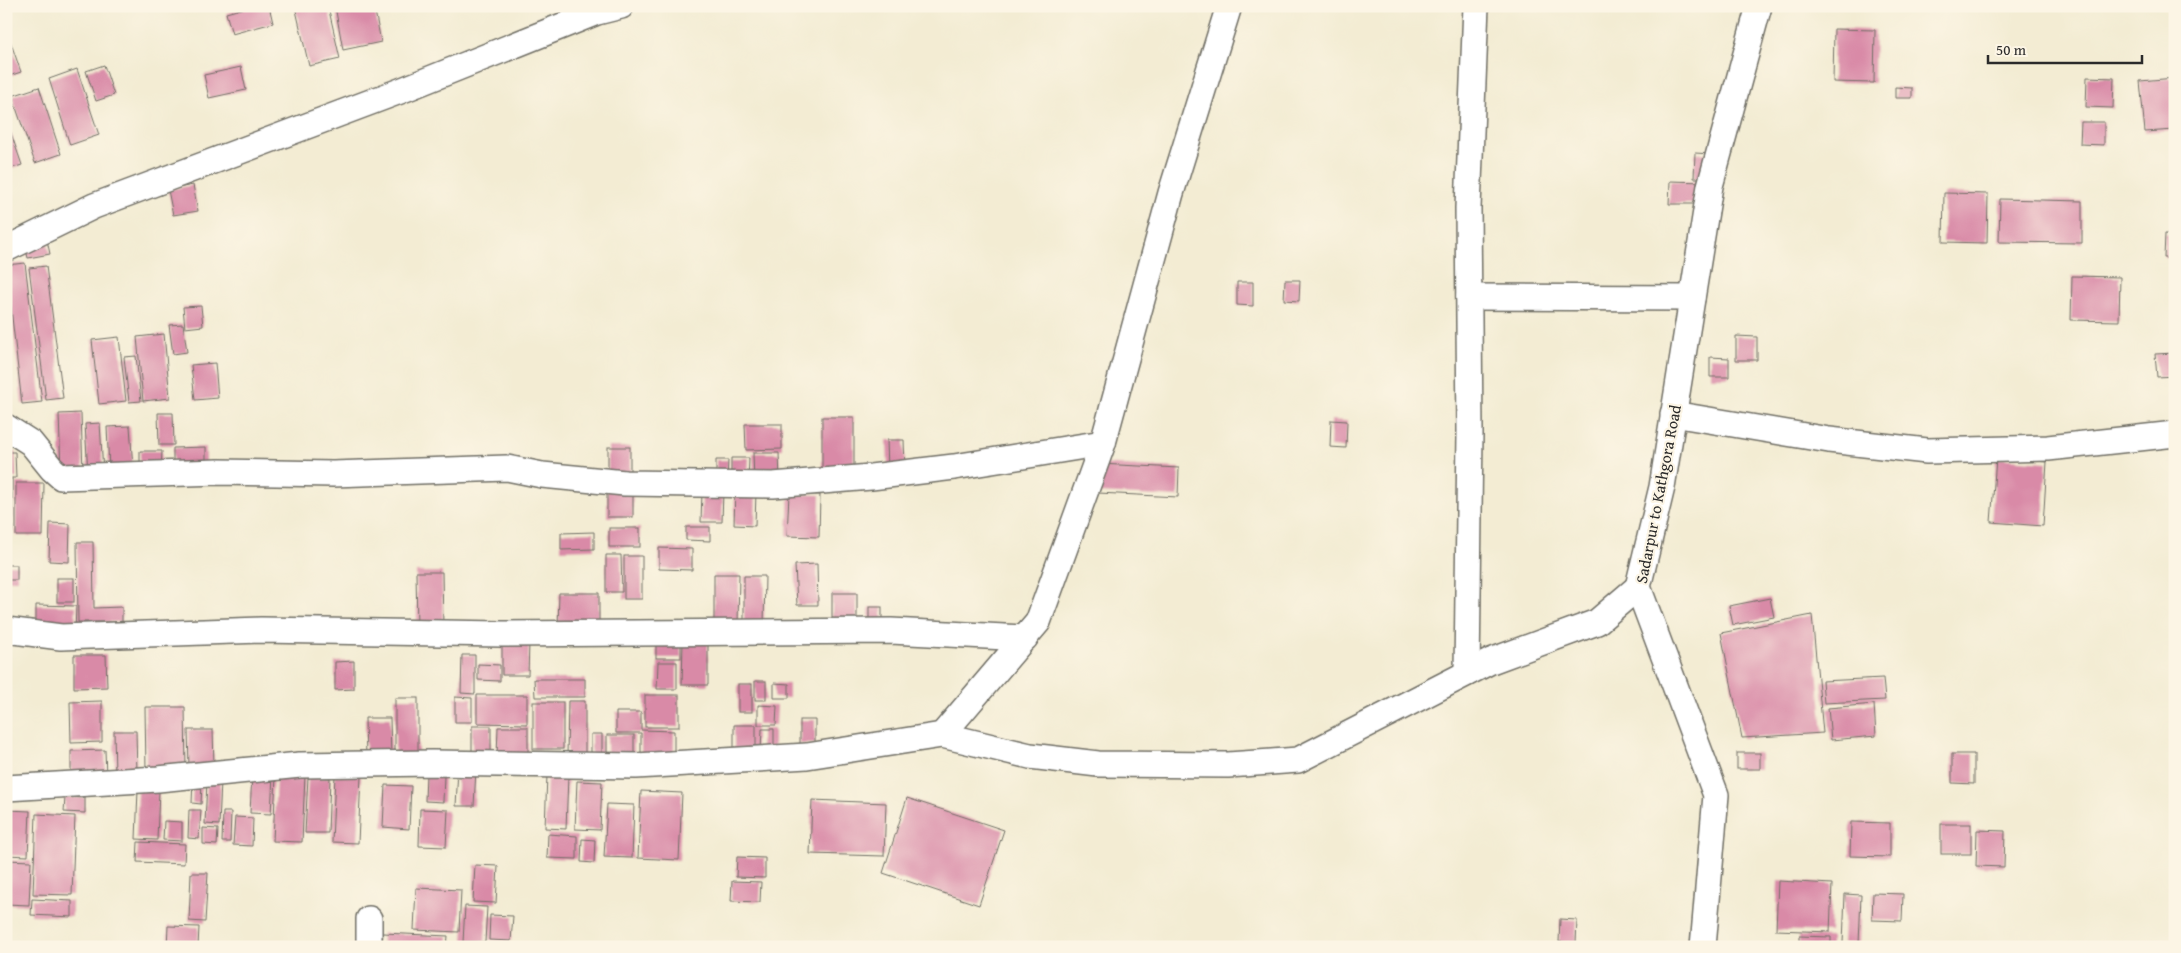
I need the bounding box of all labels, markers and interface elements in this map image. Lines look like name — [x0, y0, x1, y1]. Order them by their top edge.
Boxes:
scale bar — [1988, 32, 2142, 64]
text: 50 m — [1996, 39, 2027, 60]
street label: Sadarpur to Kathgora Road — [1629, 402, 1687, 585]

